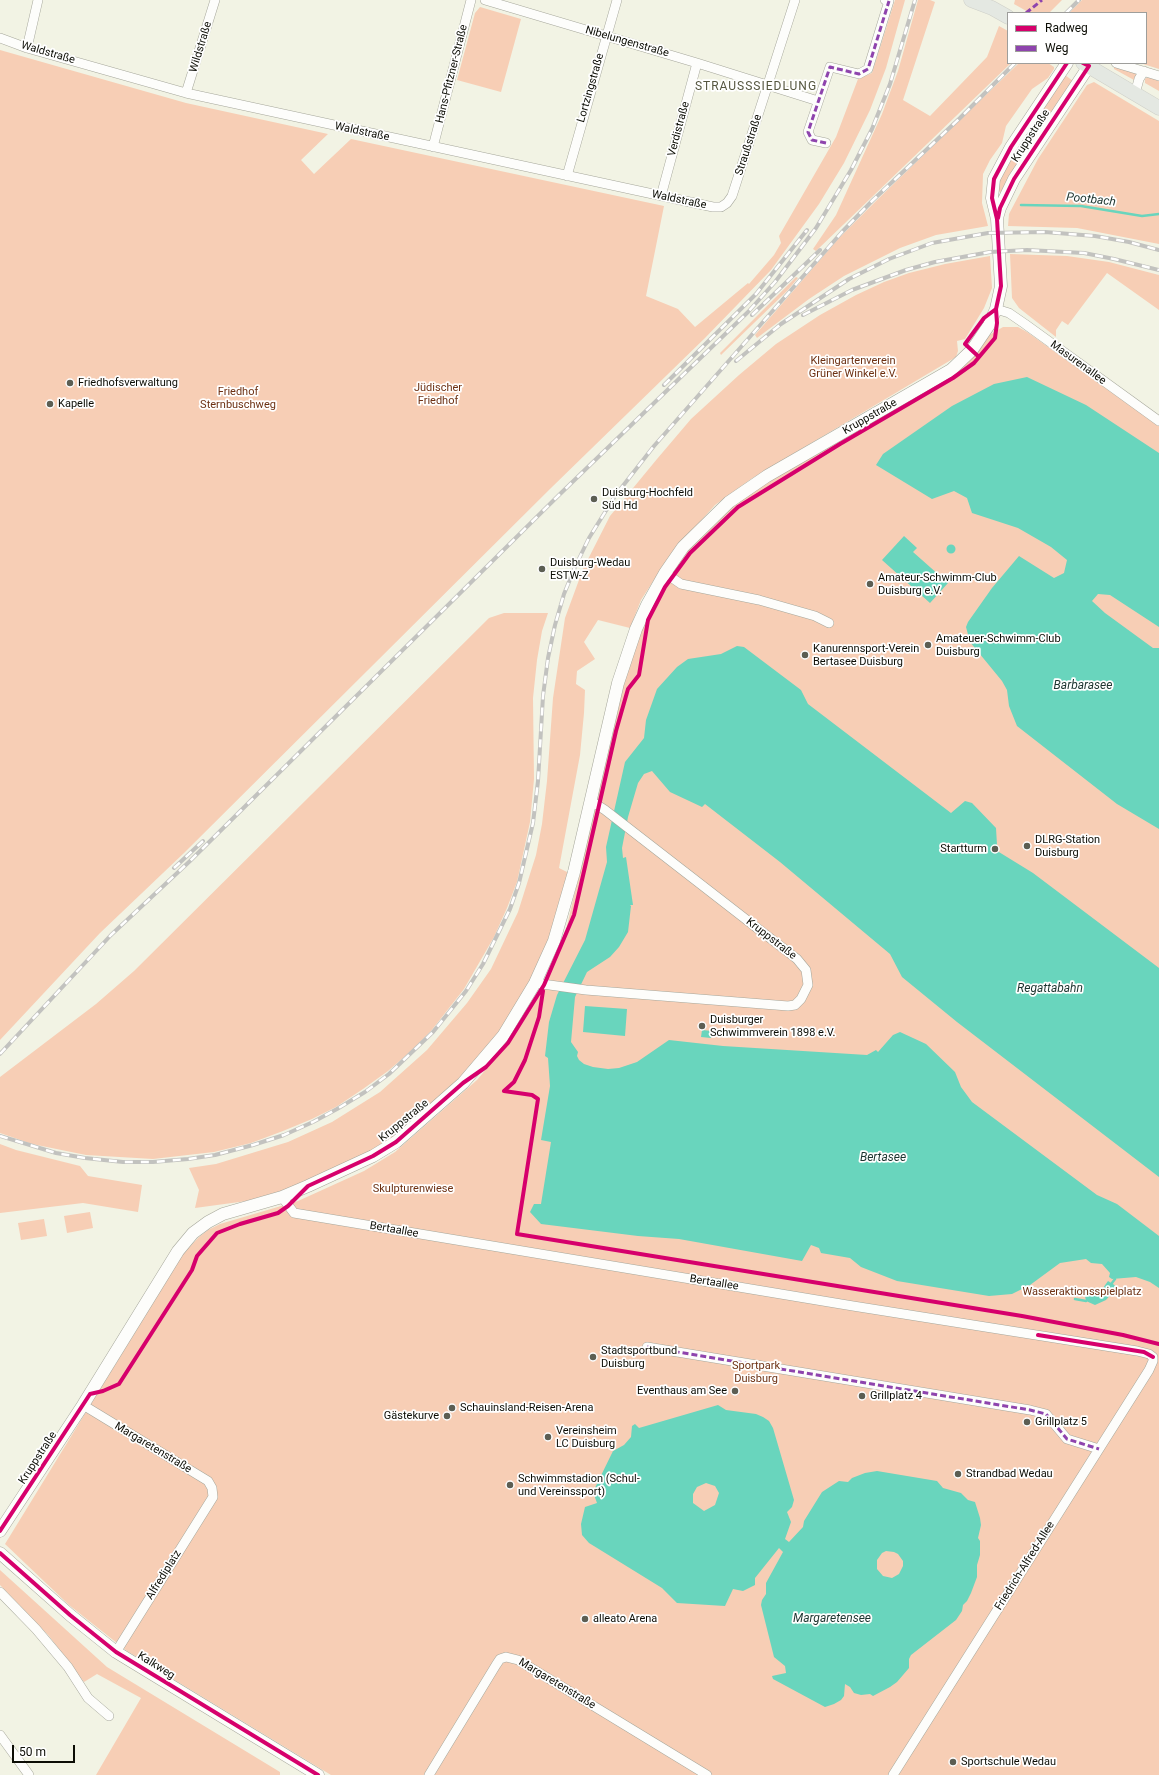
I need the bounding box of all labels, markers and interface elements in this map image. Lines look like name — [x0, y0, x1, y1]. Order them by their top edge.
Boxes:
legend — [1007, 12, 1147, 64]
street label: Wildstraße — [187, 20, 215, 74]
text: Radweg — [1045, 21, 1088, 35]
street label: Hans-Pfitzner-Straße — [433, 23, 471, 125]
street label: Nibelungenstraße — [584, 24, 670, 60]
street label: Waldstraße — [19, 39, 77, 67]
text: Weg — [1045, 41, 1069, 55]
street label: Lortzingstraße — [575, 52, 607, 124]
district label: STRAUSSSIEDLUNG — [695, 80, 817, 94]
street label: Verdistraße — [665, 100, 693, 158]
street label: Kruppstraße — [1009, 107, 1053, 165]
street label: Straußstraße — [733, 113, 765, 177]
street label: Waldstraße — [333, 120, 391, 144]
street label: Waldstraße — [650, 188, 708, 212]
water label: Pootbach — [1066, 190, 1116, 210]
street label: Masurenallee — [1047, 338, 1109, 388]
park label: Kleingartenverein Grüner Winkel e.V. — [809, 354, 897, 380]
place label: Friedhofsverwaltung — [78, 376, 178, 390]
marker: Friedhofsverwaltung — [65, 378, 75, 388]
park label: Jüdischer Friedhof — [414, 381, 462, 407]
park label: Friedhof Sternbuschweg — [200, 385, 276, 411]
street label: Kruppstraße — [841, 396, 899, 438]
place label: Kapelle — [58, 397, 94, 411]
marker: Kapelle — [45, 399, 55, 409]
place label: Duisburg-Hochfeld Süd Hd — [602, 486, 693, 512]
marker: Duisburg-Hochfeld Süd Hd — [589, 494, 599, 504]
place label: Duisburg-Wedau ESTW-Z — [550, 556, 630, 582]
marker: Duisburg-Wedau ESTW-Z — [537, 564, 547, 574]
place label: Amateur-Schwimm-Club Duisburg e.V. — [878, 571, 997, 597]
marker: Amateur-Schwimm-Club Duisburg e.V. — [865, 579, 875, 589]
place label: Amateuer-Schwimm-Club Duisburg — [936, 632, 1061, 658]
marker: Amateuer-Schwimm-Club Duisburg — [923, 640, 933, 650]
place label: Kanurennsport-Verein Bertasee Duisburg — [813, 642, 919, 668]
marker: Kanurennsport-Verein Bertasee Duisburg — [800, 650, 810, 660]
water label: Barbarasee — [1054, 679, 1112, 693]
place label: DLRG-Station Duisburg — [1035, 833, 1100, 859]
marker: DLRG-Station Duisburg — [1022, 841, 1032, 851]
place label: Startturm — [940, 842, 987, 856]
marker: Startturm — [990, 844, 1000, 854]
street label: Kruppstraße — [743, 915, 799, 963]
water label: Regattabahn — [1017, 982, 1083, 996]
place label: Duisburger Schwimmverein 1898 e.V. — [710, 1013, 835, 1039]
marker: Duisburger Schwimmverein 1898 e.V. — [697, 1021, 707, 1031]
street label: Kruppstraße — [376, 1097, 432, 1145]
water label: Bertasee — [860, 1151, 906, 1165]
park label: Skulpturenwiese — [373, 1182, 453, 1196]
street label: Bertaallee — [369, 1219, 419, 1241]
street label: Bertaallee — [689, 1273, 739, 1293]
park label: Wasseraktionsspielplatz — [1022, 1285, 1142, 1299]
place label: Stadtsportbund Duisburg — [601, 1344, 677, 1370]
marker: Stadtsportbund Duisburg — [588, 1352, 598, 1362]
park label: Sportpark Duisburg — [732, 1359, 780, 1385]
place label: Eventhaus am See — [637, 1384, 727, 1398]
marker: Eventhaus am See — [730, 1386, 740, 1396]
place label: Grillplatz 4 — [870, 1389, 922, 1403]
marker: Grillplatz 4 — [857, 1391, 867, 1401]
place label: Schauinsland-Reisen-Arena — [460, 1401, 593, 1415]
marker: Schauinsland-Reisen-Arena — [447, 1403, 457, 1413]
place label: Gästekurve — [384, 1409, 439, 1423]
marker: Gästekurve — [442, 1411, 452, 1421]
place label: Grillplatz 5 — [1035, 1415, 1087, 1429]
marker: Grillplatz 5 — [1022, 1417, 1032, 1427]
street label: Margaretenstraße — [112, 1420, 194, 1476]
place label: Vereinsheim LC Duisburg — [556, 1424, 617, 1450]
street label: Kruppstraße — [16, 1429, 60, 1487]
marker: Vereinsheim LC Duisburg — [543, 1432, 553, 1442]
place label: Strandbad Wedau — [966, 1467, 1053, 1481]
marker: Strandbad Wedau — [953, 1469, 963, 1479]
place label: Schwimmstadion (Schul- und Vereinssport) — [518, 1472, 640, 1498]
marker: Schwimmstadion (Schul- und Vereinssport) — [505, 1480, 515, 1490]
street label: Friedrich-Alfred-Allee — [992, 1519, 1058, 1613]
street label: Alfrediplatz — [144, 1548, 184, 1602]
place label: alleato Arena — [593, 1612, 657, 1626]
water label: Margaretensee — [793, 1612, 871, 1626]
marker: alleato Arena — [580, 1614, 590, 1624]
street label: Kalkweg — [135, 1649, 177, 1683]
street label: Margaretenstraße — [516, 1656, 598, 1712]
scale bar — [14, 1737, 77, 1763]
text: 50 m — [19, 1745, 46, 1759]
place label: Sportschule Wedau — [961, 1755, 1056, 1769]
marker: Sportschule Wedau — [948, 1757, 958, 1767]

